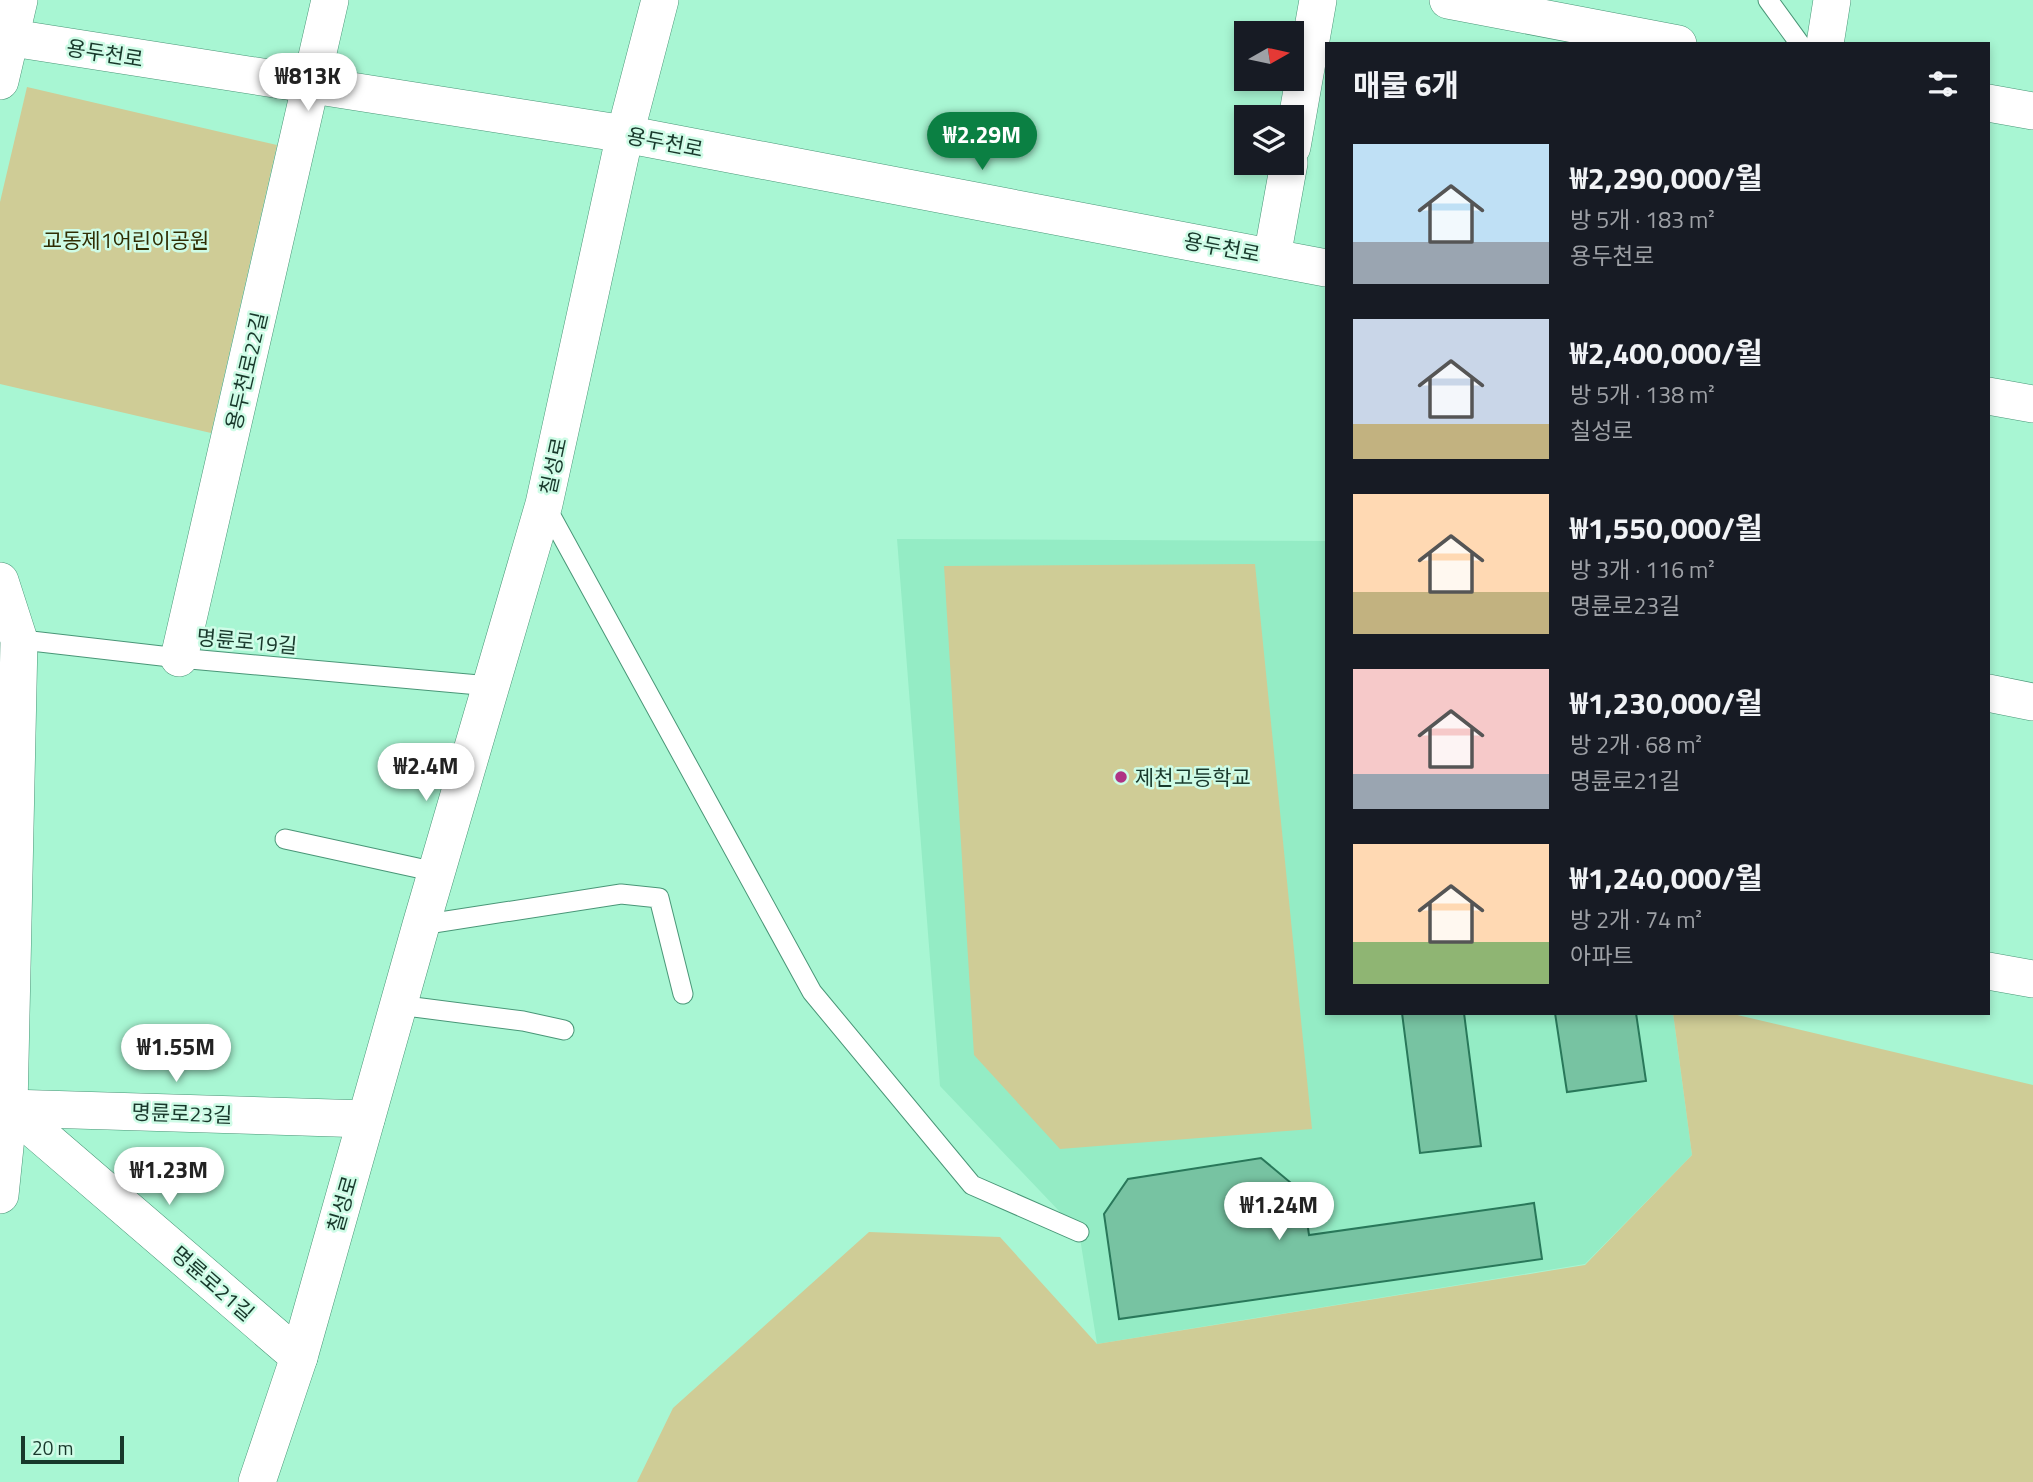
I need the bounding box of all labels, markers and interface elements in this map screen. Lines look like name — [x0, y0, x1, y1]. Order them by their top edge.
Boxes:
north arrow — [1234, 21, 1304, 91]
map controls — [1234, 21, 1304, 175]
street label: 용두천로 — [64, 31, 146, 75]
pin: ₩813K — [259, 54, 357, 113]
text: ₩813K — [275, 58, 341, 93]
text: 매물 6개 — [1353, 62, 1459, 108]
icon: filters — [1924, 65, 1962, 103]
button: layers — [1234, 105, 1304, 175]
pin: ₩2.29M — [925, 113, 1039, 172]
text: ₩2.29M — [943, 117, 1021, 152]
street label: 용두천로 — [624, 119, 706, 165]
text: ₩2,290,000/월 — [1570, 155, 1763, 201]
icon: home — [1409, 172, 1493, 256]
text: 방 5개 · 183 m² — [1570, 202, 1715, 237]
park label: 교동제1어린이공원 — [43, 224, 209, 256]
street label: 용두천로 — [1181, 224, 1263, 270]
text: 용두천로 — [1570, 238, 1655, 273]
street label: 용두천로22길 — [217, 309, 275, 433]
text: ₩2,400,000/월 — [1570, 330, 1763, 376]
icon: home — [1409, 347, 1493, 431]
text: 방 5개 · 138 m² — [1570, 377, 1715, 412]
text: 칠성로 — [1570, 413, 1633, 448]
street label: 칠성로 — [531, 434, 575, 498]
text: ₩1,550,000/월 — [1570, 505, 1763, 551]
icon: home — [1409, 522, 1493, 606]
text: 방 3개 · 116 m² — [1570, 552, 1715, 587]
text: 명륜로23길 — [1570, 588, 1680, 623]
street label: 명륜로19길 — [195, 621, 299, 661]
text: ₩1,230,000/월 — [1570, 680, 1763, 726]
icon: home — [1409, 697, 1493, 781]
text: 방 2개 · 68 m² — [1570, 727, 1702, 762]
pin: ₩2.4M — [377, 744, 475, 803]
text: ₩2.4M — [394, 748, 458, 783]
place label: 제천고등학교 — [1135, 761, 1251, 793]
text: 명륜로21길 — [1570, 763, 1680, 798]
marker: 제천고등학교 — [1113, 769, 1129, 785]
text: ₩1,240,000/월 — [1570, 855, 1763, 901]
icon: home — [1409, 872, 1493, 956]
text: 방 2개 · 74 m² — [1570, 902, 1702, 937]
text: 아파트 — [1570, 938, 1633, 973]
pin: ₩1.55M — [119, 1024, 233, 1084]
text: ₩1.55M — [137, 1029, 215, 1064]
street label: 명륜로23길 — [131, 1095, 233, 1131]
pin: ₩1.23M — [112, 1148, 226, 1207]
text: ₩1.23M — [130, 1152, 208, 1187]
street label: 칠성로 — [319, 1172, 365, 1236]
pin: ₩1.24M — [1222, 1182, 1336, 1242]
text: ₩1.24M — [1240, 1187, 1318, 1222]
street label: 명륜로21길 — [164, 1238, 262, 1328]
scale bar — [21, 1433, 124, 1465]
text: 20 m — [32, 1433, 73, 1462]

